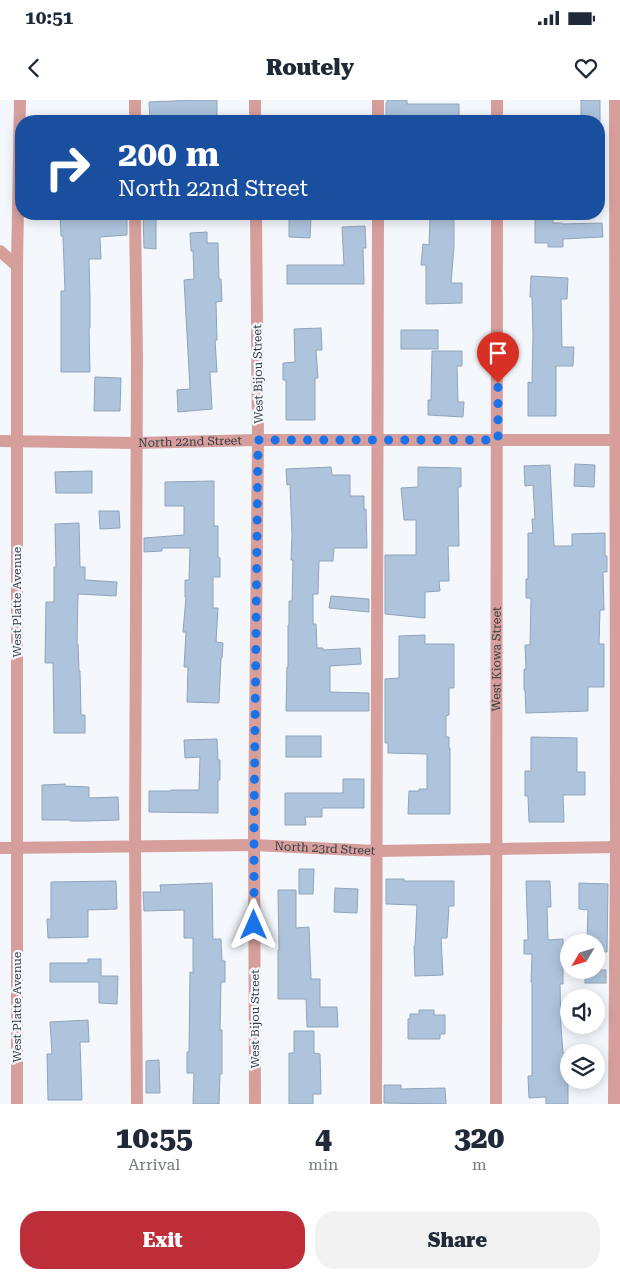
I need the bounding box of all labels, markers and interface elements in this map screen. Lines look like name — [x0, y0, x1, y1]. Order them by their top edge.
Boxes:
text: 10:51 — [25, 6, 74, 29]
icon: back — [20, 54, 48, 82]
icon: heart — [572, 54, 600, 82]
text: Routely — [266, 55, 354, 80]
text: 200 m — [118, 134, 219, 175]
icon: right — [35, 135, 100, 200]
text: North 22nd Street — [118, 176, 308, 201]
street label: West Bijou Street — [250, 324, 266, 424]
pin — [477, 332, 519, 383]
icon: arrive — [484, 339, 512, 367]
street label: North 22nd Street — [138, 433, 242, 450]
street label: West Platte Avenue — [10, 546, 24, 657]
street label: West Kiowa Street — [489, 606, 504, 712]
street label: North 23rd Street — [274, 839, 376, 858]
position arrow — [227, 898, 279, 950]
north arrow — [560, 934, 605, 979]
map controls — [560, 934, 605, 1089]
street label: West Platte Avenue — [10, 951, 24, 1062]
street label: West Bijou Street — [248, 969, 262, 1069]
button: sound — [560, 989, 605, 1034]
button: layers — [560, 1044, 605, 1089]
text: 10:55 — [116, 1120, 193, 1155]
text: 4 — [315, 1120, 332, 1155]
text: 320 — [454, 1120, 504, 1155]
text: Arrival — [128, 1155, 180, 1174]
text: min — [308, 1155, 338, 1174]
text: m — [472, 1155, 486, 1174]
button: Exit — [20, 1211, 305, 1269]
button: Share — [315, 1211, 600, 1269]

